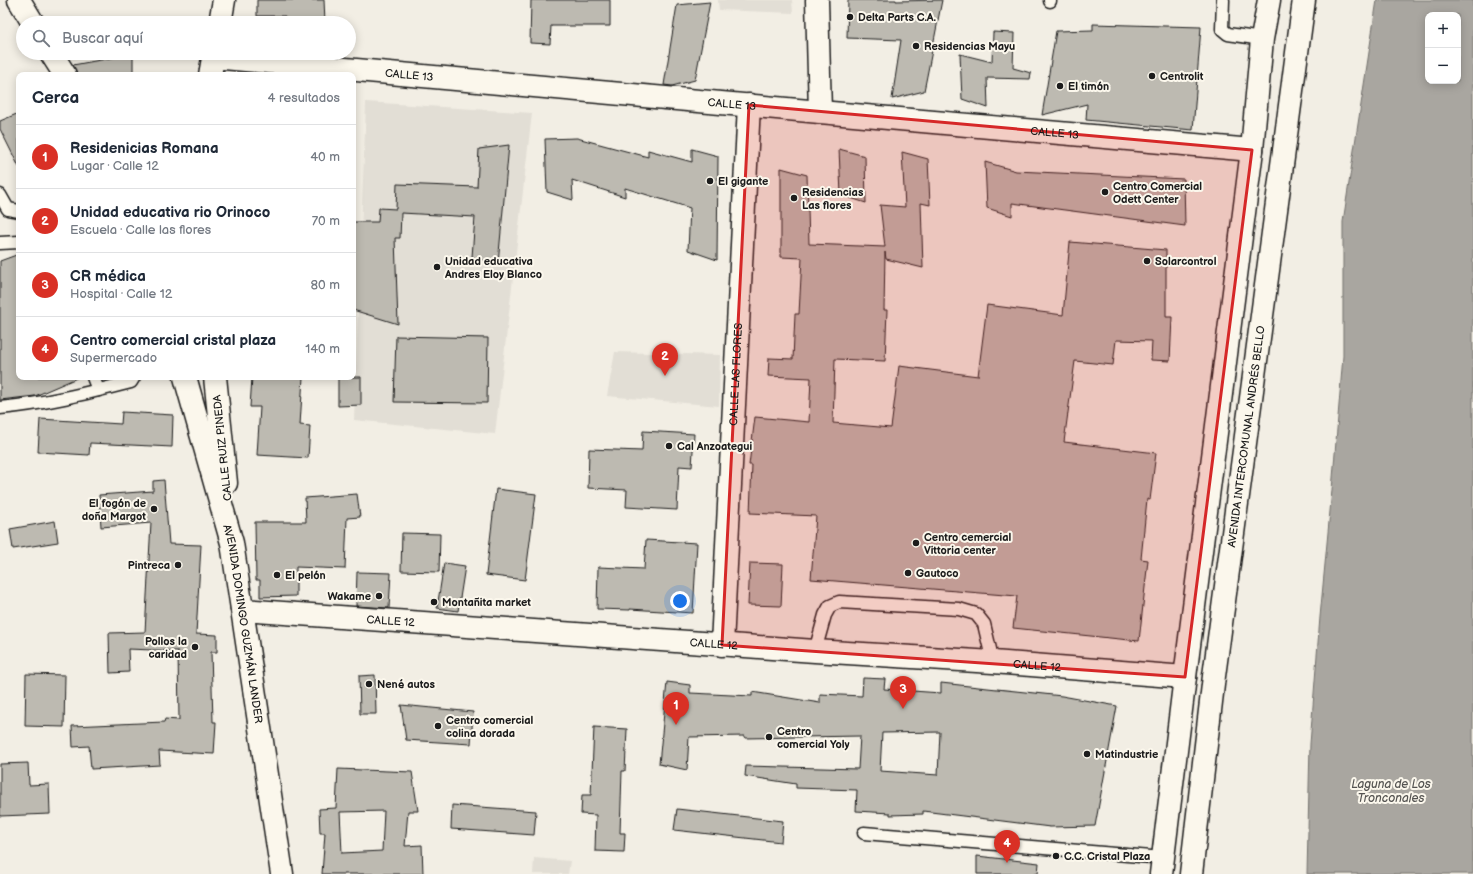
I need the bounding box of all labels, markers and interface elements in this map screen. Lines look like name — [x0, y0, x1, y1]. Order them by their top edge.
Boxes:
place label: Delta Parts C.A. — [858, 11, 937, 24]
marker: Delta Parts C.A. — [845, 12, 855, 22]
map controls — [1425, 12, 1461, 84]
button: + — [1425, 12, 1461, 48]
search box — [16, 16, 356, 60]
icon: search — [30, 27, 52, 49]
text: Buscar aquí — [62, 29, 143, 48]
place label: Residencias Mayu — [924, 40, 1015, 53]
marker: Residencias Mayu — [911, 41, 921, 51]
button: − — [1425, 48, 1461, 84]
street label: CALLE 13 — [384, 67, 434, 84]
place label: Centrolit — [1160, 70, 1204, 83]
marker: Centrolit — [1147, 71, 1157, 81]
place label: El timón — [1068, 80, 1109, 93]
marker: El timón — [1055, 81, 1065, 91]
text: Cerca — [32, 88, 79, 108]
text: 4 resultados — [268, 90, 340, 106]
street label: CALLE 13 — [707, 96, 757, 113]
street label: CALLE 13 — [1030, 125, 1080, 142]
text: Residenicias Romana — [70, 139, 219, 158]
text: 1 — [42, 149, 48, 165]
text: 40 m — [310, 149, 340, 165]
text: Lugar · Calle 12 — [70, 158, 159, 174]
place label: El gigante — [718, 175, 768, 188]
marker: El gigante — [705, 176, 715, 186]
place label: Centro Comercial Odett Center — [1113, 180, 1202, 206]
place label: Residencias Las flores — [802, 186, 864, 212]
marker: Centro Comercial Odett Center — [1100, 187, 1110, 197]
marker: Residencias Las flores — [789, 193, 799, 203]
text: Unidad educativa rio Orinoco — [70, 203, 270, 222]
text: 2 — [41, 213, 49, 229]
text: 70 m — [312, 213, 340, 229]
text: Escuela · Calle las flores — [70, 222, 211, 238]
place label: Unidad educativa Andres Eloy Blanco — [444, 255, 542, 281]
place label: Solarcontrol — [1155, 255, 1217, 268]
marker: Solarcontrol — [1142, 256, 1152, 266]
marker: Unidad educativa Andres Eloy Blanco — [432, 262, 442, 272]
text: CR médica — [70, 267, 146, 286]
text: 3 — [41, 277, 49, 293]
text: 80 m — [311, 277, 340, 293]
text: Hospital · Calle 12 — [70, 286, 172, 302]
street label: CALLE LAS FLORES — [727, 322, 745, 426]
street label: AVENIDA INTERCOMUNAL ANDRÉS BELLO — [1225, 325, 1268, 548]
text: Centro comercial cristal plaza — [70, 331, 276, 350]
text: 4 — [41, 341, 49, 357]
text: 140 m — [305, 341, 340, 357]
pin: 2 — [652, 343, 678, 376]
text: Supermercado — [70, 350, 157, 366]
street label: CALLE RUIZ PINEDA — [210, 394, 235, 502]
place label: Cal Anzoategui — [677, 440, 753, 453]
marker: Cal Anzoategui — [664, 441, 674, 451]
place label: El fogón de doña Margot — [82, 497, 146, 523]
marker: El fogón de doña Margot — [149, 504, 159, 514]
street label: AVENIDA DOMINGO GUZMÁN LANDER — [220, 523, 265, 724]
place label: Centro cemercial Vittoria center — [924, 531, 1012, 557]
marker: Centro cemercial Vittoria center — [911, 538, 921, 548]
place label: Pintreca — [128, 559, 170, 572]
marker: Pintreca — [173, 560, 183, 570]
place label: Gautoco — [916, 567, 959, 580]
marker: Gautoco — [903, 568, 913, 578]
place label: El pelón — [285, 569, 326, 582]
marker: El pelón — [272, 570, 282, 580]
place label: Wakame — [328, 590, 371, 603]
marker: Wakame — [374, 591, 384, 601]
your location — [670, 591, 690, 611]
place label: Montañita market — [442, 596, 531, 609]
marker: Montañita market — [429, 597, 439, 607]
street label: CALLE 12 — [366, 613, 416, 629]
place label: Pollos la caridad — [145, 635, 187, 661]
street label: CALLE 12 — [689, 636, 739, 652]
marker: Pollos la caridad — [190, 642, 200, 652]
street label: CALLE 12 — [1012, 658, 1062, 674]
pin: 3 — [890, 676, 916, 709]
place label: Nené autos — [377, 678, 435, 691]
marker: Nené autos — [364, 679, 374, 689]
pin: 1 — [663, 692, 689, 725]
place label: Centro comercial colina dorada — [446, 714, 533, 740]
marker: Centro comercial colina dorada — [433, 721, 443, 731]
place label: Centro comercial Yoly — [777, 725, 850, 751]
marker: Centro comercial Yoly — [764, 732, 774, 742]
place label: Matindustrie — [1095, 748, 1158, 761]
marker: Matindustrie — [1082, 749, 1092, 759]
water label: Laguna de Los Tronconales — [1351, 777, 1431, 806]
pin: 4 — [994, 830, 1020, 863]
place label: C.C. Cristal Plaza — [1064, 850, 1150, 863]
marker: C.C. Cristal Plaza — [1051, 851, 1061, 861]

